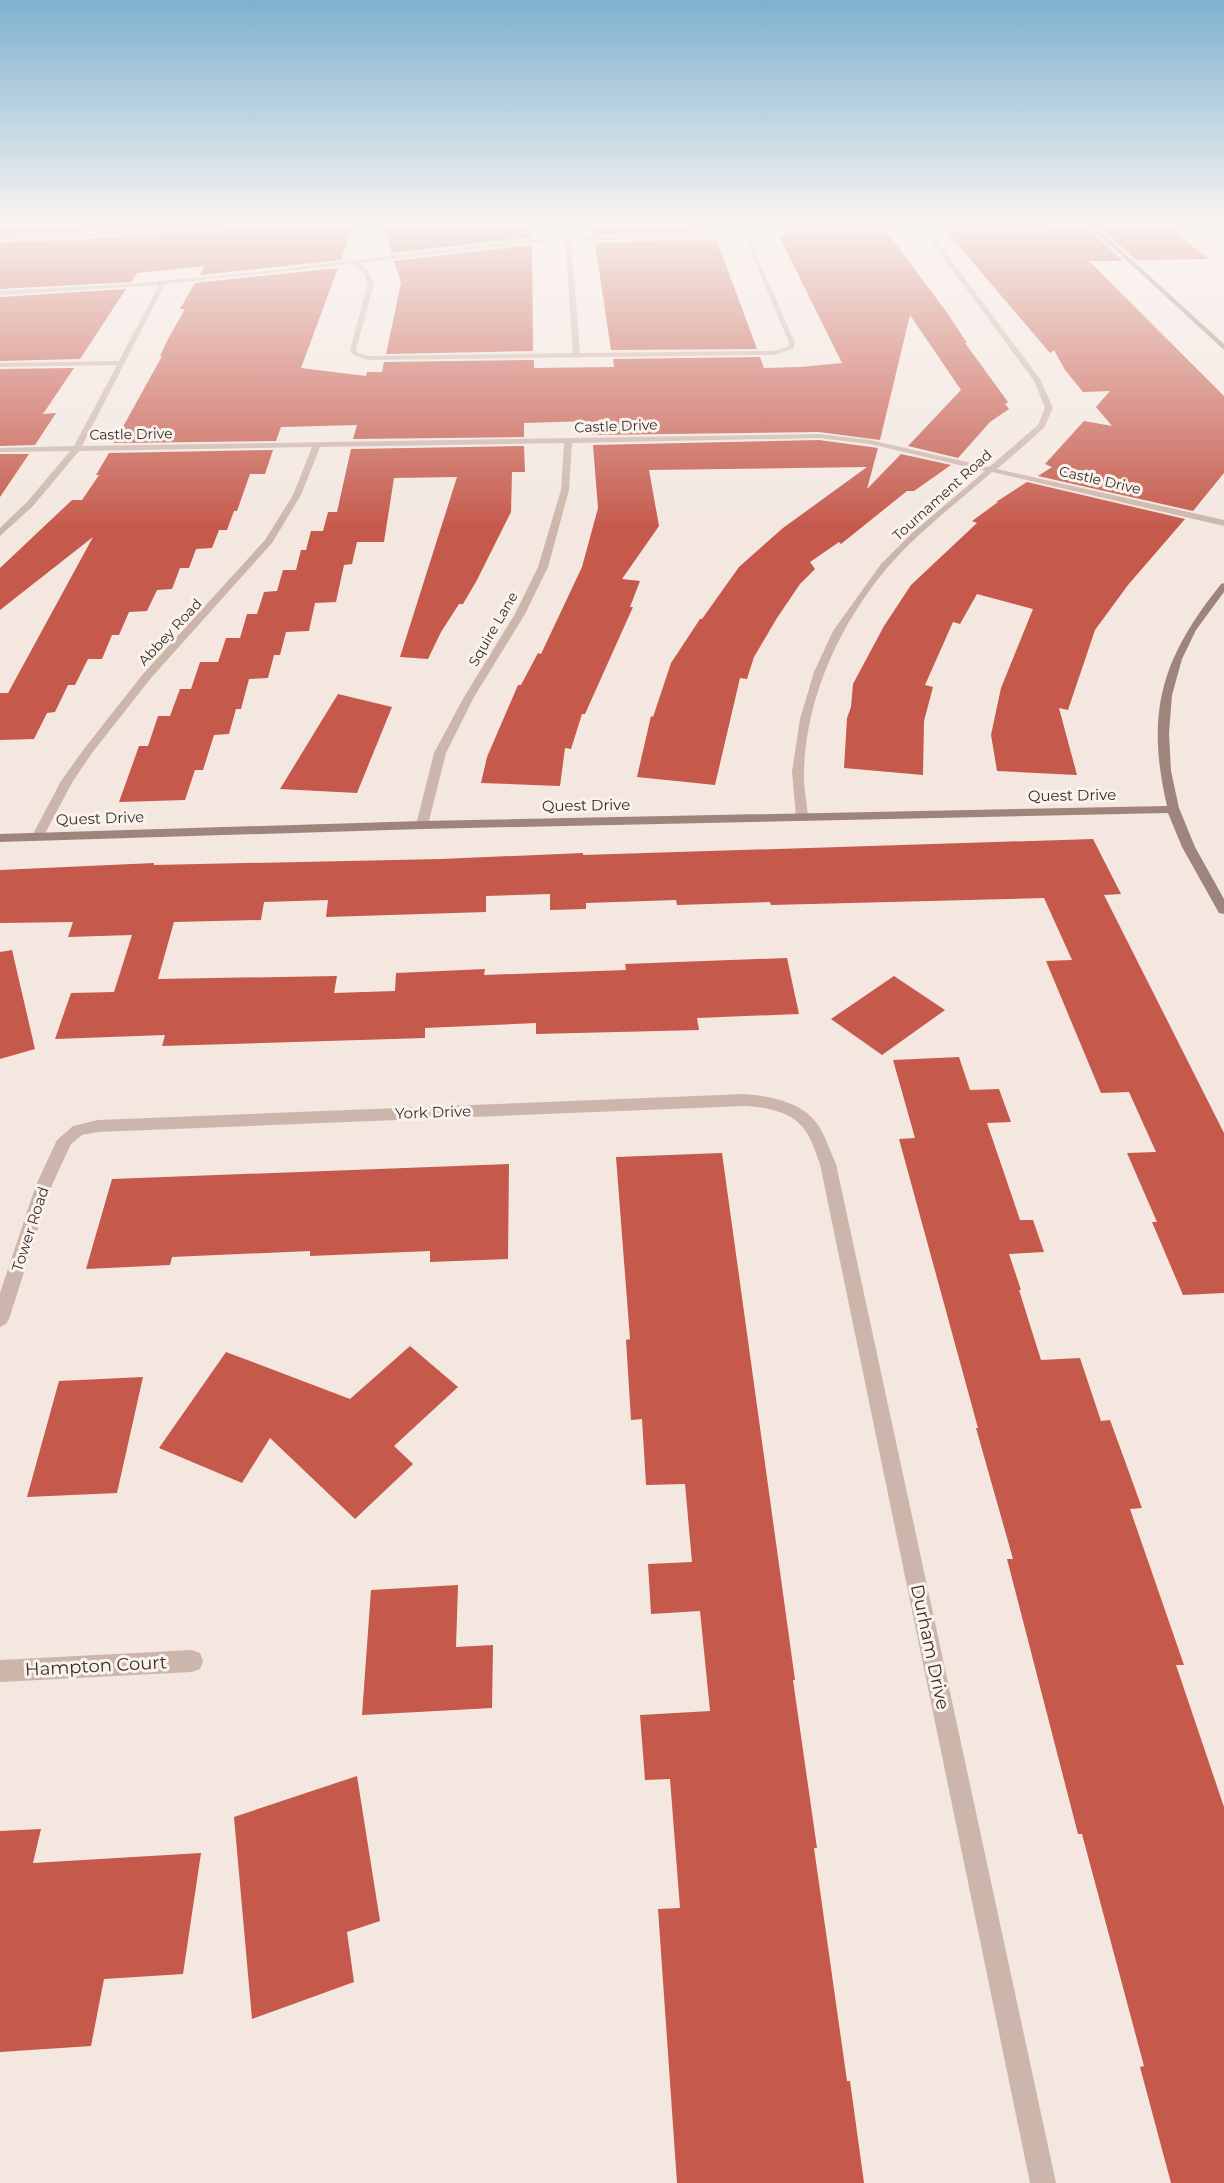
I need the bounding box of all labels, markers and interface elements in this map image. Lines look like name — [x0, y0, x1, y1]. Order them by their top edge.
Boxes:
street label: Castle Drive — [574, 416, 658, 436]
street label: Castle Drive — [89, 424, 173, 444]
street label: Tournament Road — [889, 446, 995, 544]
street label: Castle Drive — [1057, 462, 1143, 498]
street label: Squire Lane — [464, 588, 522, 670]
street label: Abbey Road — [134, 595, 206, 669]
street label: Quest Drive — [1028, 785, 1116, 805]
street label: Quest Drive — [542, 795, 630, 815]
street label: Quest Drive — [56, 807, 144, 829]
street label: York Drive — [395, 1101, 471, 1123]
street label: Tower Road — [7, 1184, 53, 1274]
street label: Durham Drive — [906, 1582, 954, 1712]
street label: Hampton Court — [24, 1651, 168, 1681]

